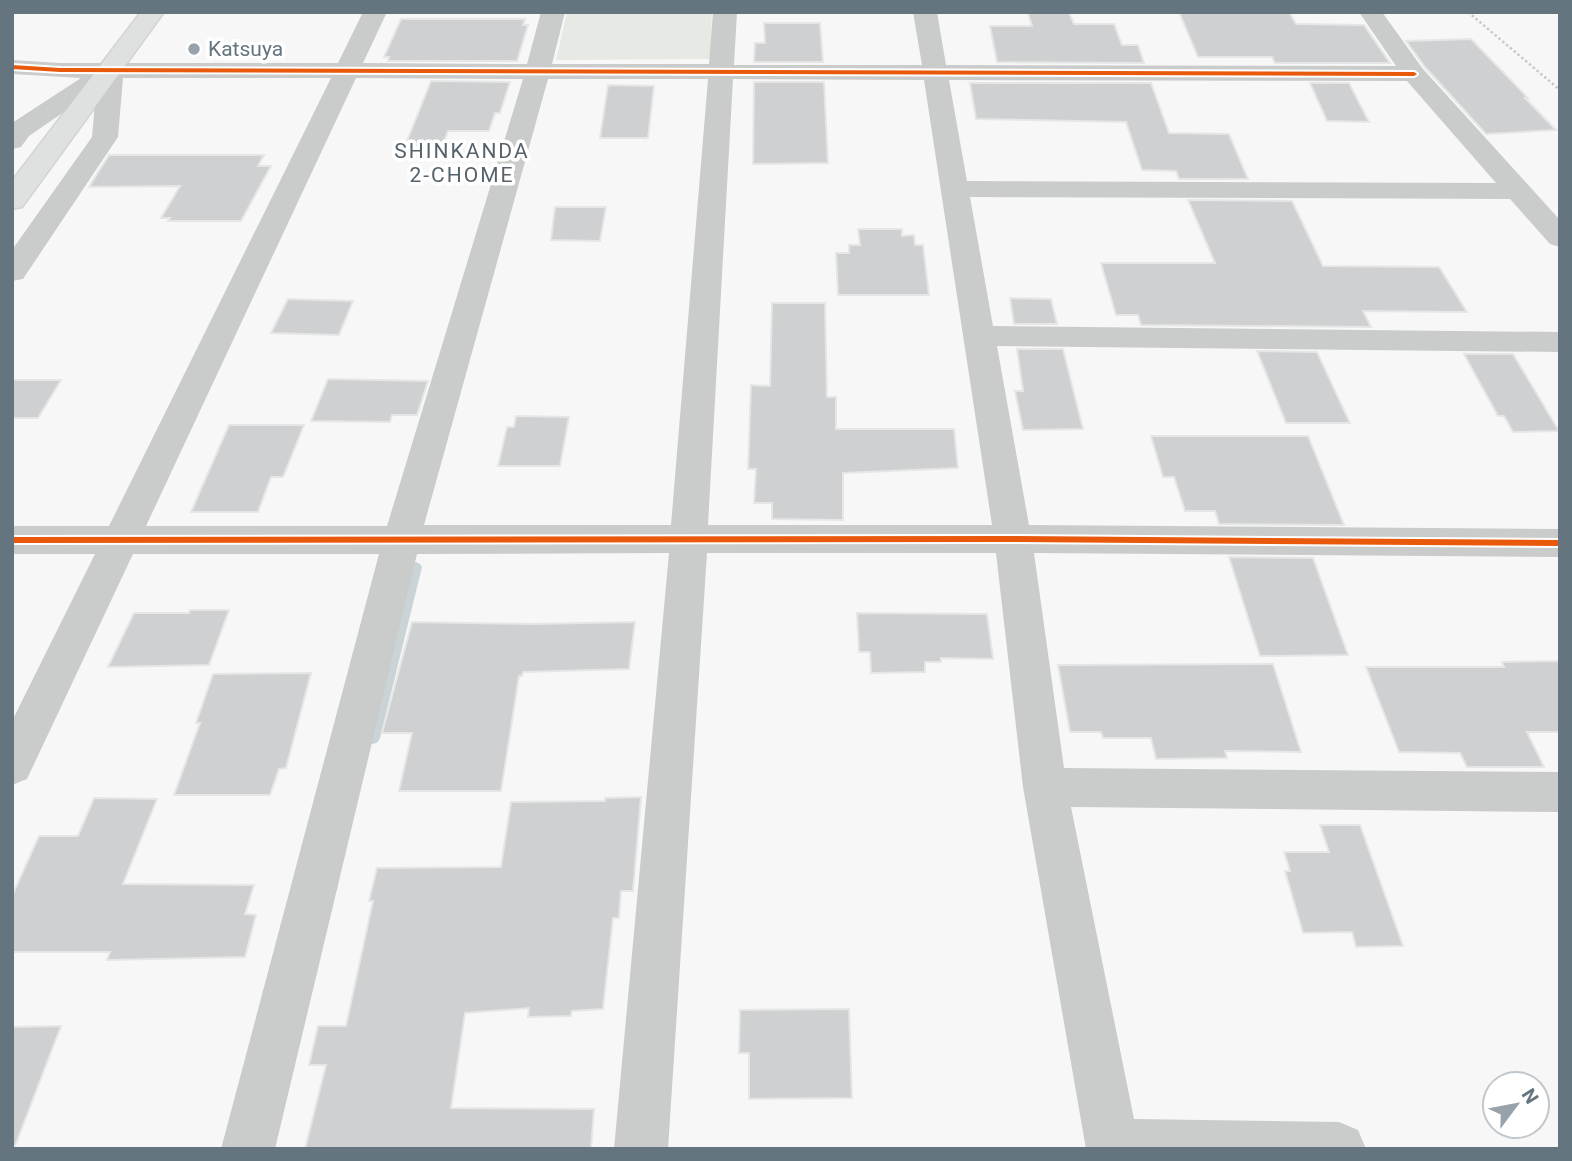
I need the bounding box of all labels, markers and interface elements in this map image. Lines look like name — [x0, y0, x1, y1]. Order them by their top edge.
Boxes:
place label: Katsuya — [208, 37, 283, 61]
marker: Katsuya — [186, 41, 202, 57]
district label: SHINKANDA 2-CHOME — [394, 139, 530, 187]
north arrow — [1481, 1070, 1551, 1140]
text: N — [1517, 1084, 1543, 1108]

